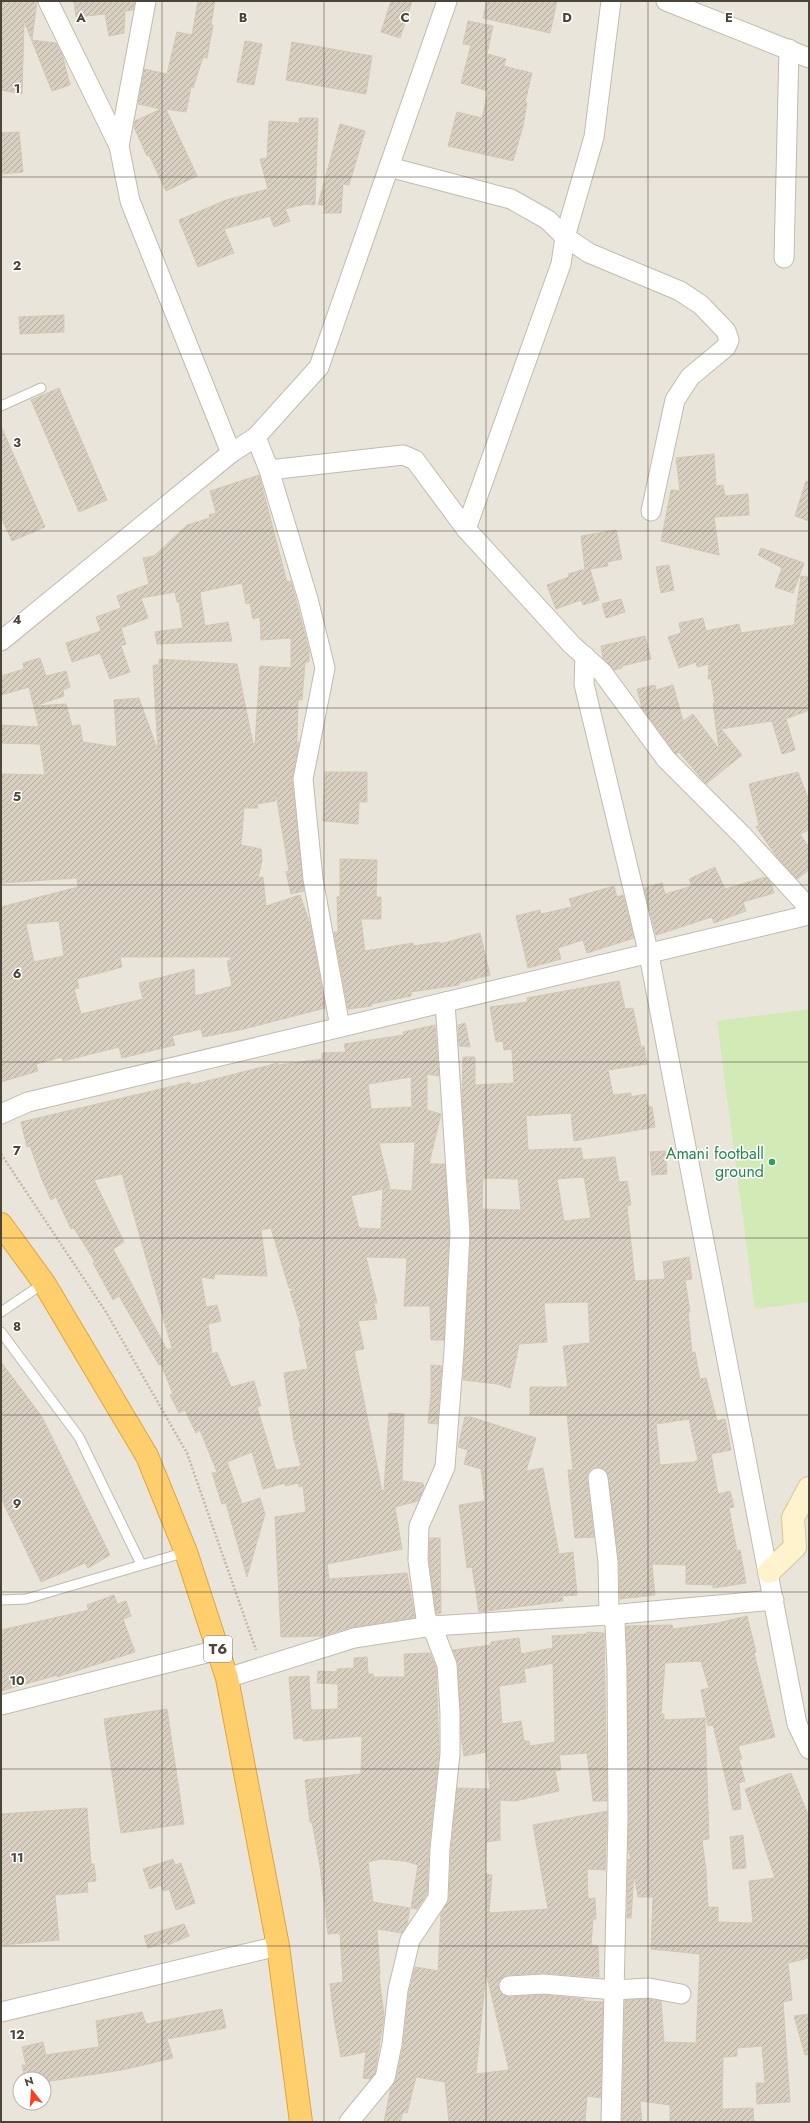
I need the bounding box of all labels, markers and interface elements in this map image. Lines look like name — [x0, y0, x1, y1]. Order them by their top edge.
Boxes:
text: A — [75, 8, 86, 27]
text: B — [239, 8, 248, 27]
text: C — [400, 8, 410, 27]
text: D — [562, 8, 572, 27]
text: E — [725, 8, 733, 27]
text: 1 — [14, 79, 20, 98]
text: 2 — [13, 256, 21, 275]
text: 3 — [13, 433, 21, 452]
text: 4 — [12, 610, 22, 629]
text: 5 — [13, 787, 21, 806]
text: 6 — [13, 964, 22, 983]
text: 7 — [13, 1141, 21, 1160]
place label: Amani football ground — [666, 1142, 764, 1183]
marker: Amani football ground — [767, 1157, 777, 1167]
text: 8 — [13, 1317, 21, 1336]
text: 9 — [13, 1494, 22, 1513]
road number: T6 — [204, 1636, 232, 1662]
text: 10 — [9, 1671, 25, 1690]
text: 11 — [10, 1848, 24, 1867]
text: 12 — [9, 2025, 25, 2044]
north arrow — [12, 2071, 52, 2111]
text: N — [23, 2073, 36, 2090]

